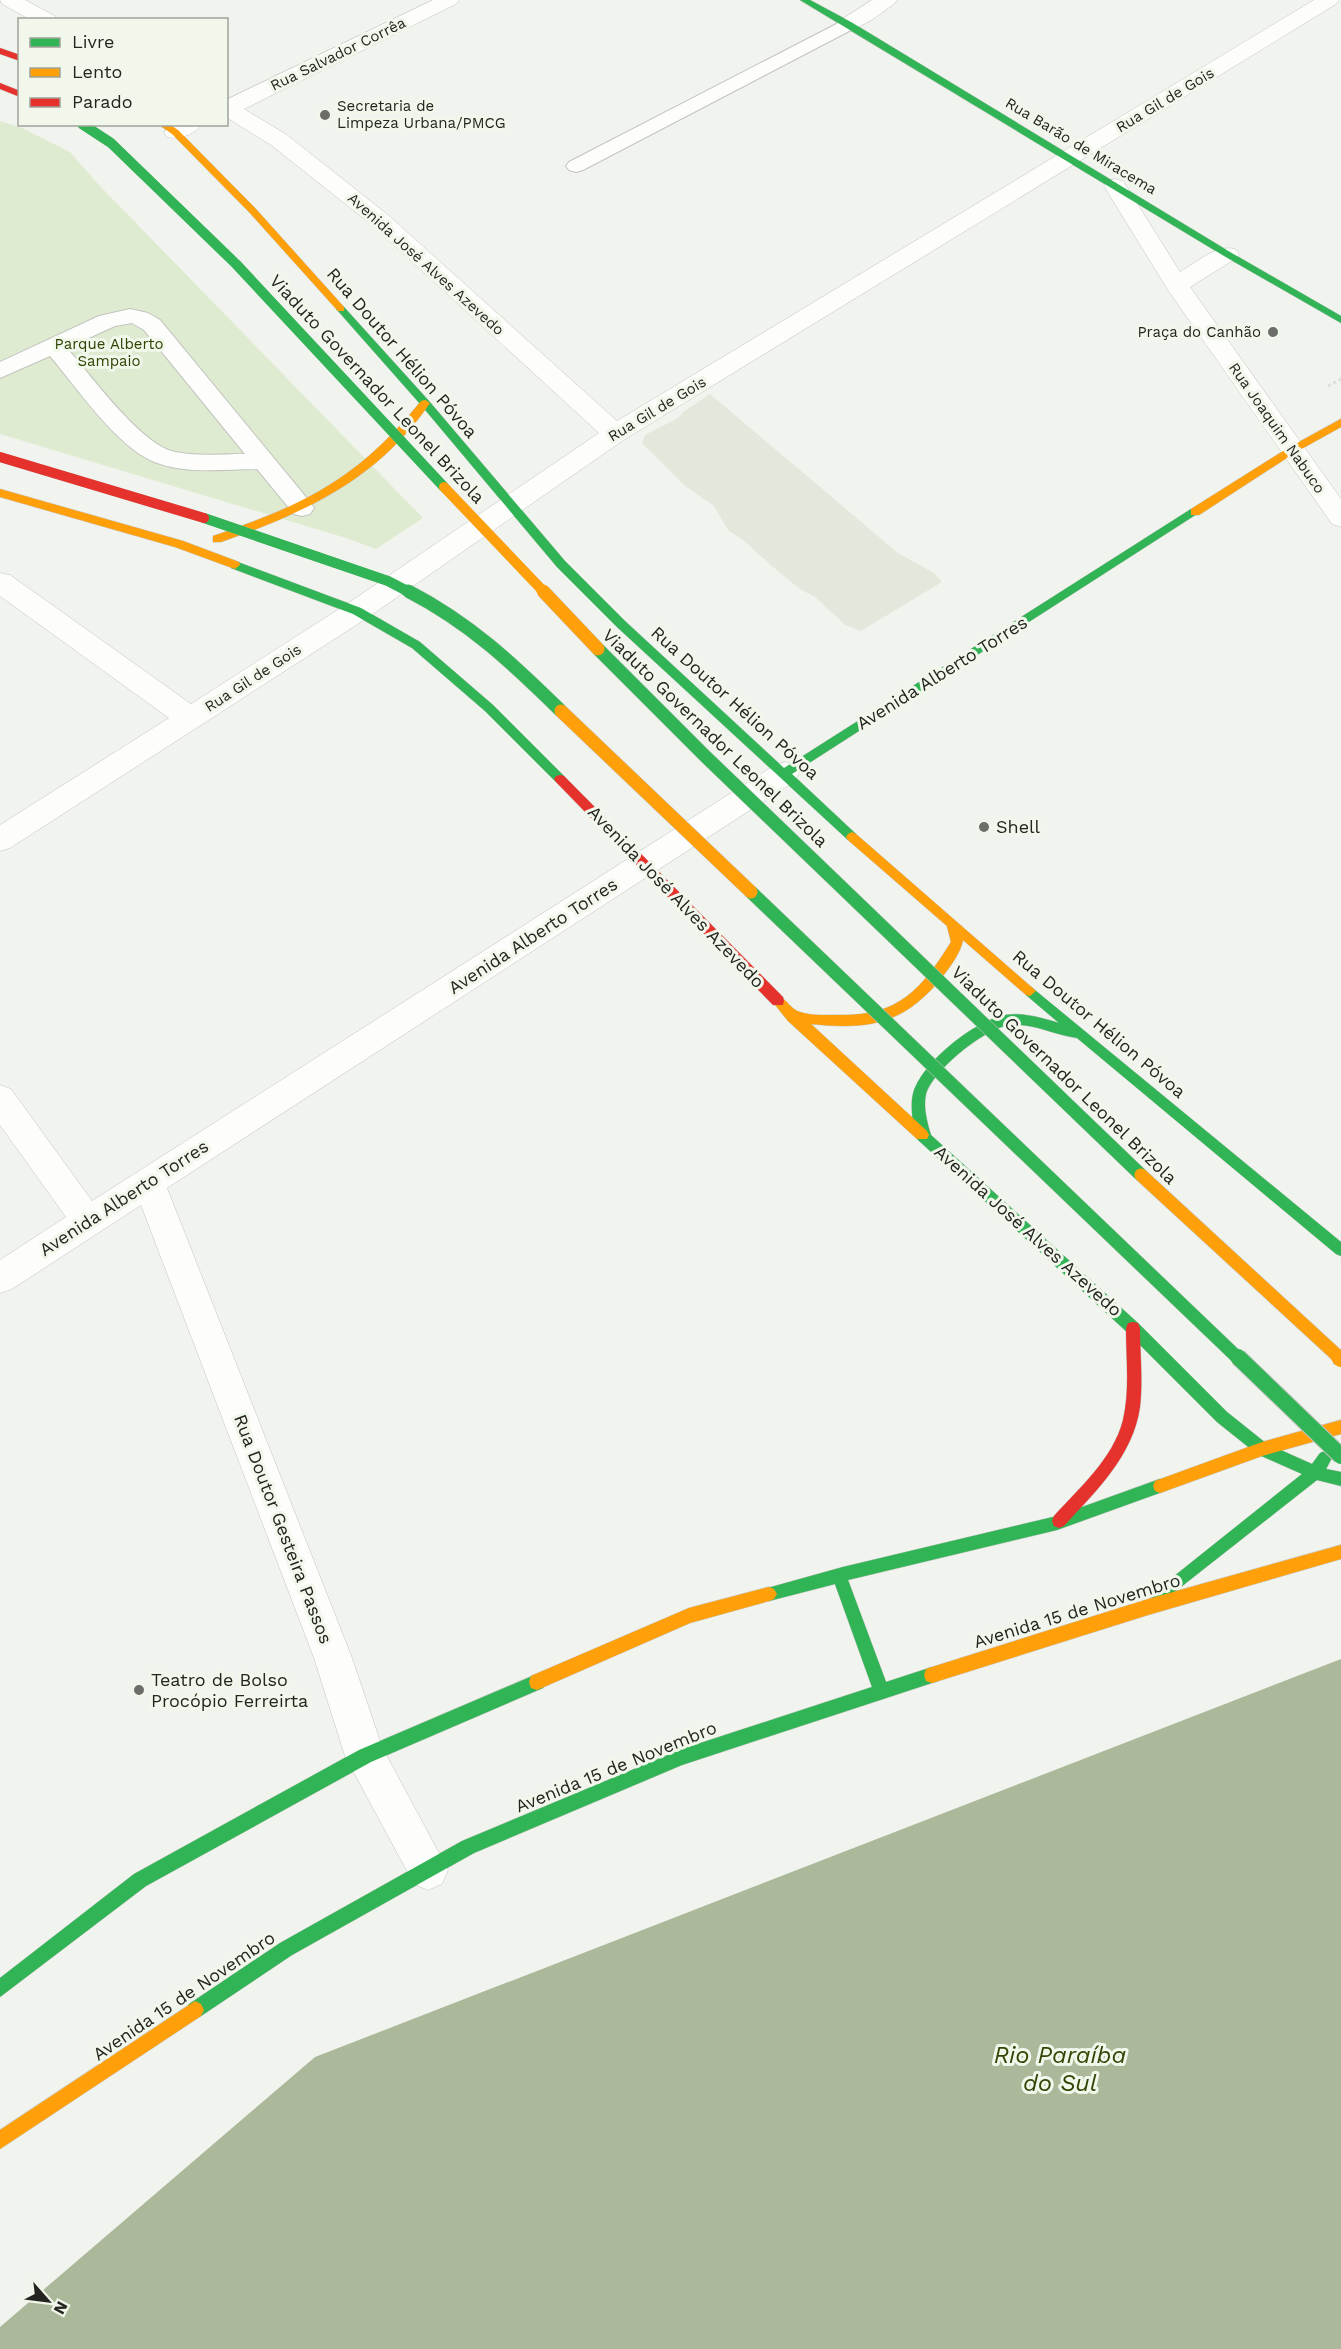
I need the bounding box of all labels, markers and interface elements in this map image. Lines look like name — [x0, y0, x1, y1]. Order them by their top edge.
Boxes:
street label: Rua Salvador Corrêa — [267, 13, 409, 95]
legend — [18, 18, 228, 126]
text: Livre — [72, 31, 114, 52]
text: Lento — [72, 61, 122, 82]
street label: Rua Gil de Gois — [1113, 64, 1217, 136]
text: Parado — [72, 91, 133, 112]
street label: Rua Barão de Miracema — [1002, 94, 1160, 199]
place label: Secretaria de Limpeza Urbana/PMCG — [337, 97, 506, 132]
marker: Secretaria de Limpeza Urbana/PMCG — [318, 108, 332, 122]
street label: Avenida José Alves Azevedo — [344, 189, 508, 339]
street label: Rua Doutor Hélion Póvoa — [323, 263, 482, 442]
street label: Viaduto Governador Leonel Brizola — [266, 270, 489, 507]
place label: Praça do Canhão — [1137, 323, 1261, 341]
marker: Praça do Canhão — [1266, 325, 1280, 339]
park label: Parque Alberto Sampaio — [55, 335, 163, 370]
street label: Rua Joaquim Nabuco — [1225, 359, 1329, 497]
street label: Rua Gil de Gois — [605, 373, 709, 445]
street label: Avenida Alberto Torres — [853, 611, 1031, 734]
street label: Rua Doutor Hélion Póvoa — [647, 622, 824, 784]
street label: Viaduto Governador Leonel Brizola — [598, 624, 832, 851]
street label: Rua Gil de Gois — [201, 640, 305, 716]
street label: Avenida José Alves Azevedo — [584, 801, 769, 992]
place label: Shell — [996, 816, 1041, 837]
marker: Shell — [977, 820, 991, 834]
street label: Avenida Alberto Torres — [444, 873, 621, 998]
street label: Rua Doutor Hélion Póvoa — [1009, 945, 1190, 1102]
street label: Viaduto Governador Leonel Brizola — [947, 961, 1181, 1188]
street label: Avenida Alberto Torres — [35, 1135, 212, 1260]
street label: Avenida José Alves Azevedo — [930, 1141, 1126, 1320]
street label: Rua Doutor Gesteira Passos — [230, 1411, 337, 1647]
street label: Avenida 15 de Novembro — [971, 1569, 1183, 1652]
place label: Teatro de Bolso Procópio Ferreirta — [151, 1669, 308, 1711]
marker: Teatro de Bolso Procópio Ferreirta — [132, 1683, 146, 1697]
street label: Avenida 15 de Novembro — [512, 1717, 719, 1817]
street label: Avenida 15 de Novembro — [89, 1927, 279, 2064]
water label: Rio Paraíba do Sul — [994, 2041, 1126, 2097]
north arrow — [18, 2271, 78, 2331]
text: N — [50, 2298, 72, 2318]

